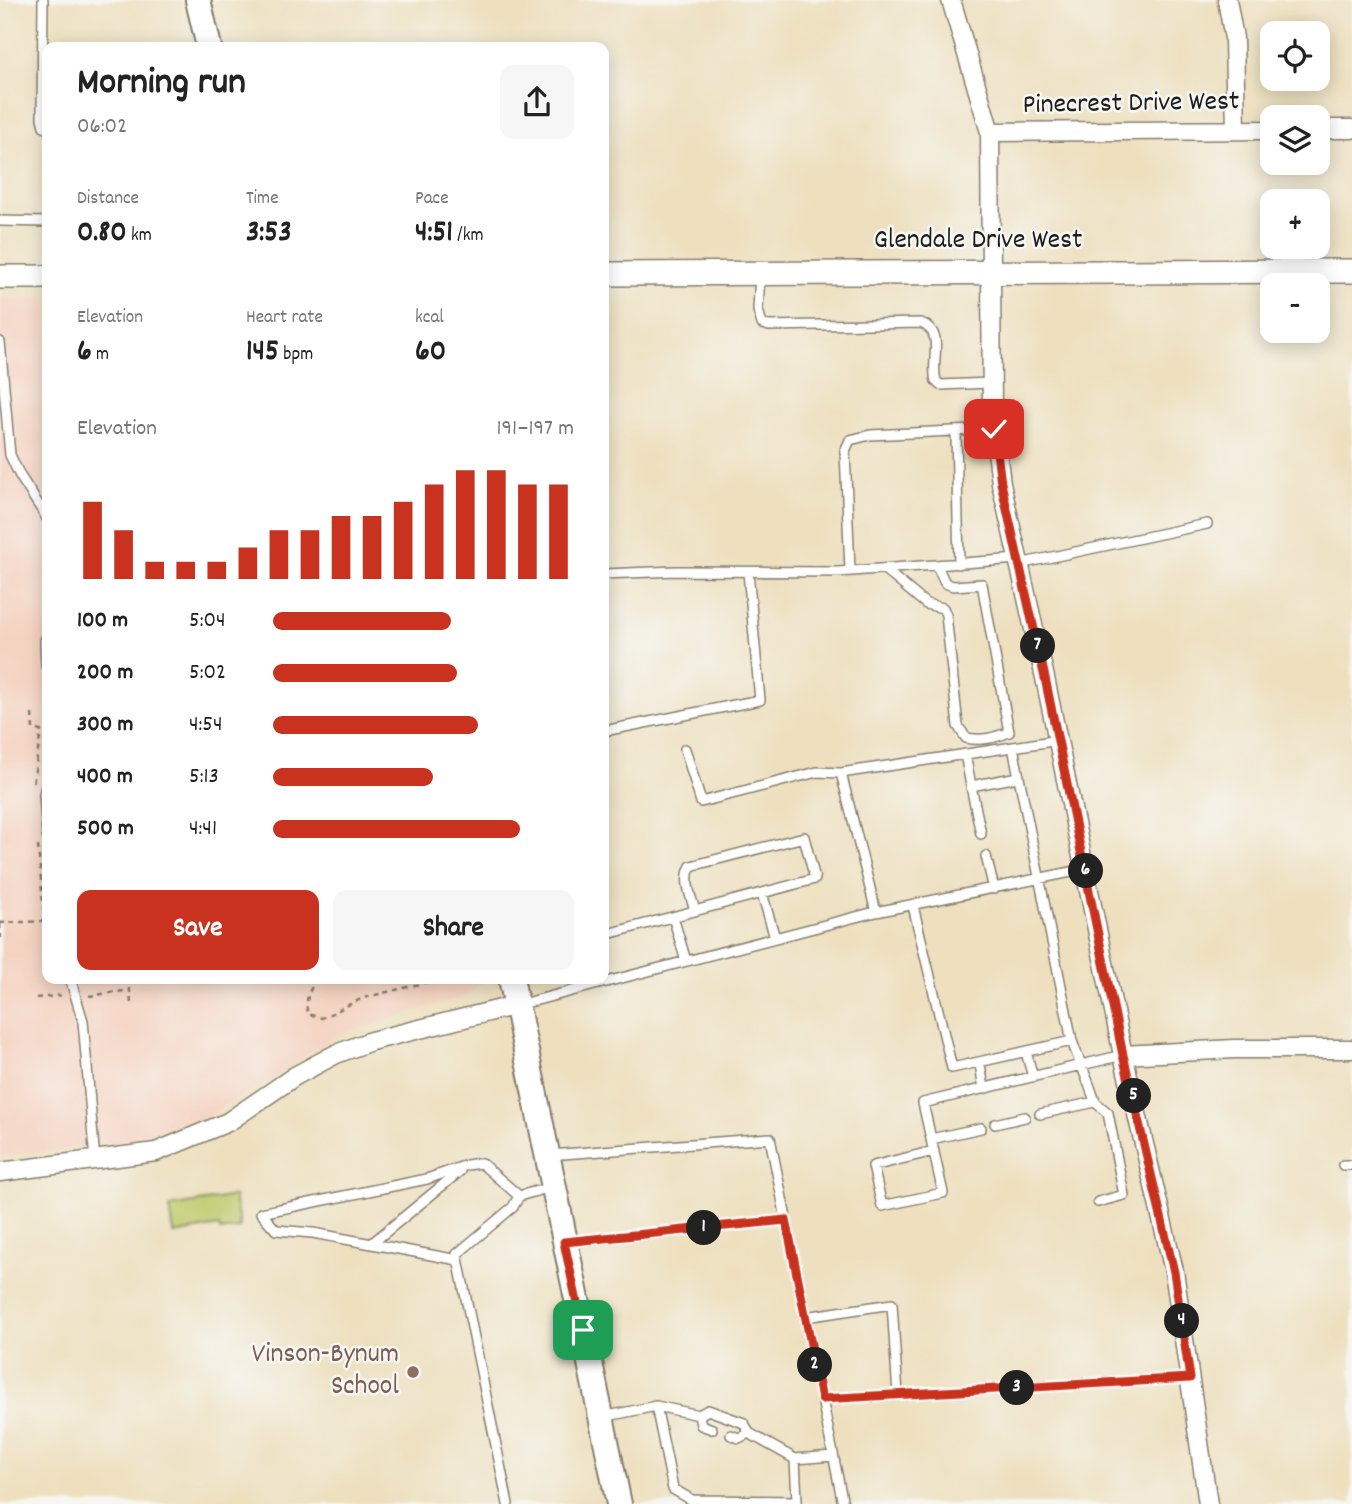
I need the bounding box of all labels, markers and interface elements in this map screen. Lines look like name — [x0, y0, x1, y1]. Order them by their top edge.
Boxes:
map controls — [1260, 21, 1330, 343]
button: locate — [1260, 21, 1330, 91]
text: Morning run — [77, 57, 246, 112]
button: share — [500, 65, 574, 139]
street label: Pinecrest Drive West — [1022, 83, 1240, 127]
button: layers — [1260, 105, 1330, 175]
text: 06:02 — [77, 111, 127, 144]
text: Distance — [77, 186, 139, 213]
text: Time — [246, 186, 279, 213]
text: Pace — [415, 186, 449, 213]
button: + — [1260, 189, 1330, 259]
text: 0.80 — [77, 213, 127, 256]
text: 3:53 — [246, 213, 292, 256]
text: 4:51 — [415, 213, 453, 256]
street label: Glendale Drive West — [874, 222, 1082, 262]
text: km — [127, 223, 152, 250]
text: /km — [453, 223, 484, 250]
button: − — [1260, 273, 1330, 343]
text: Elevation — [77, 305, 143, 332]
text: Heart rate — [246, 305, 323, 332]
text: kcal — [415, 305, 444, 332]
text: 6 — [77, 332, 92, 375]
text: 145 — [246, 332, 279, 375]
text: 60 — [415, 332, 446, 375]
text: m — [92, 342, 109, 369]
text: bpm — [279, 342, 313, 369]
pin — [964, 399, 1024, 459]
icon: check — [975, 410, 1013, 448]
text: Elevation — [77, 413, 157, 446]
text: 191–197 m — [497, 413, 574, 446]
text: 100 m — [77, 605, 128, 638]
text: 5:04 — [189, 605, 226, 638]
pin: 7 — [1020, 628, 1056, 664]
text: 7 — [1034, 632, 1041, 659]
text: 200 m — [77, 657, 133, 690]
text: 5:02 — [189, 657, 226, 690]
text: 300 m — [77, 709, 133, 742]
text: 4:54 — [189, 709, 223, 742]
text: 400 m — [77, 761, 133, 794]
text: 5:13 — [189, 761, 219, 794]
text: 500 m — [77, 813, 134, 846]
text: 4:41 — [189, 813, 217, 846]
pin: 6 — [1068, 854, 1104, 888]
text: 6 — [1081, 857, 1090, 884]
button: Save — [77, 890, 319, 970]
button: Share — [333, 890, 574, 970]
pin: 5 — [1116, 1078, 1152, 1114]
text: 5 — [1129, 1082, 1138, 1109]
pin: 1 — [686, 1210, 722, 1246]
text: 1 — [701, 1214, 706, 1241]
pin — [553, 1300, 613, 1360]
pin: 4 — [1164, 1304, 1200, 1338]
text: 4 — [1178, 1307, 1185, 1334]
icon: arrive — [564, 1311, 602, 1349]
place label: Vinson-Bynum School — [252, 1336, 399, 1408]
pin: 2 — [798, 1348, 832, 1382]
text: 2 — [810, 1351, 819, 1378]
marker: Vinson-Bynum School — [405, 1364, 421, 1380]
pin: 3 — [1000, 1370, 1034, 1406]
text: 3 — [1012, 1374, 1021, 1401]

